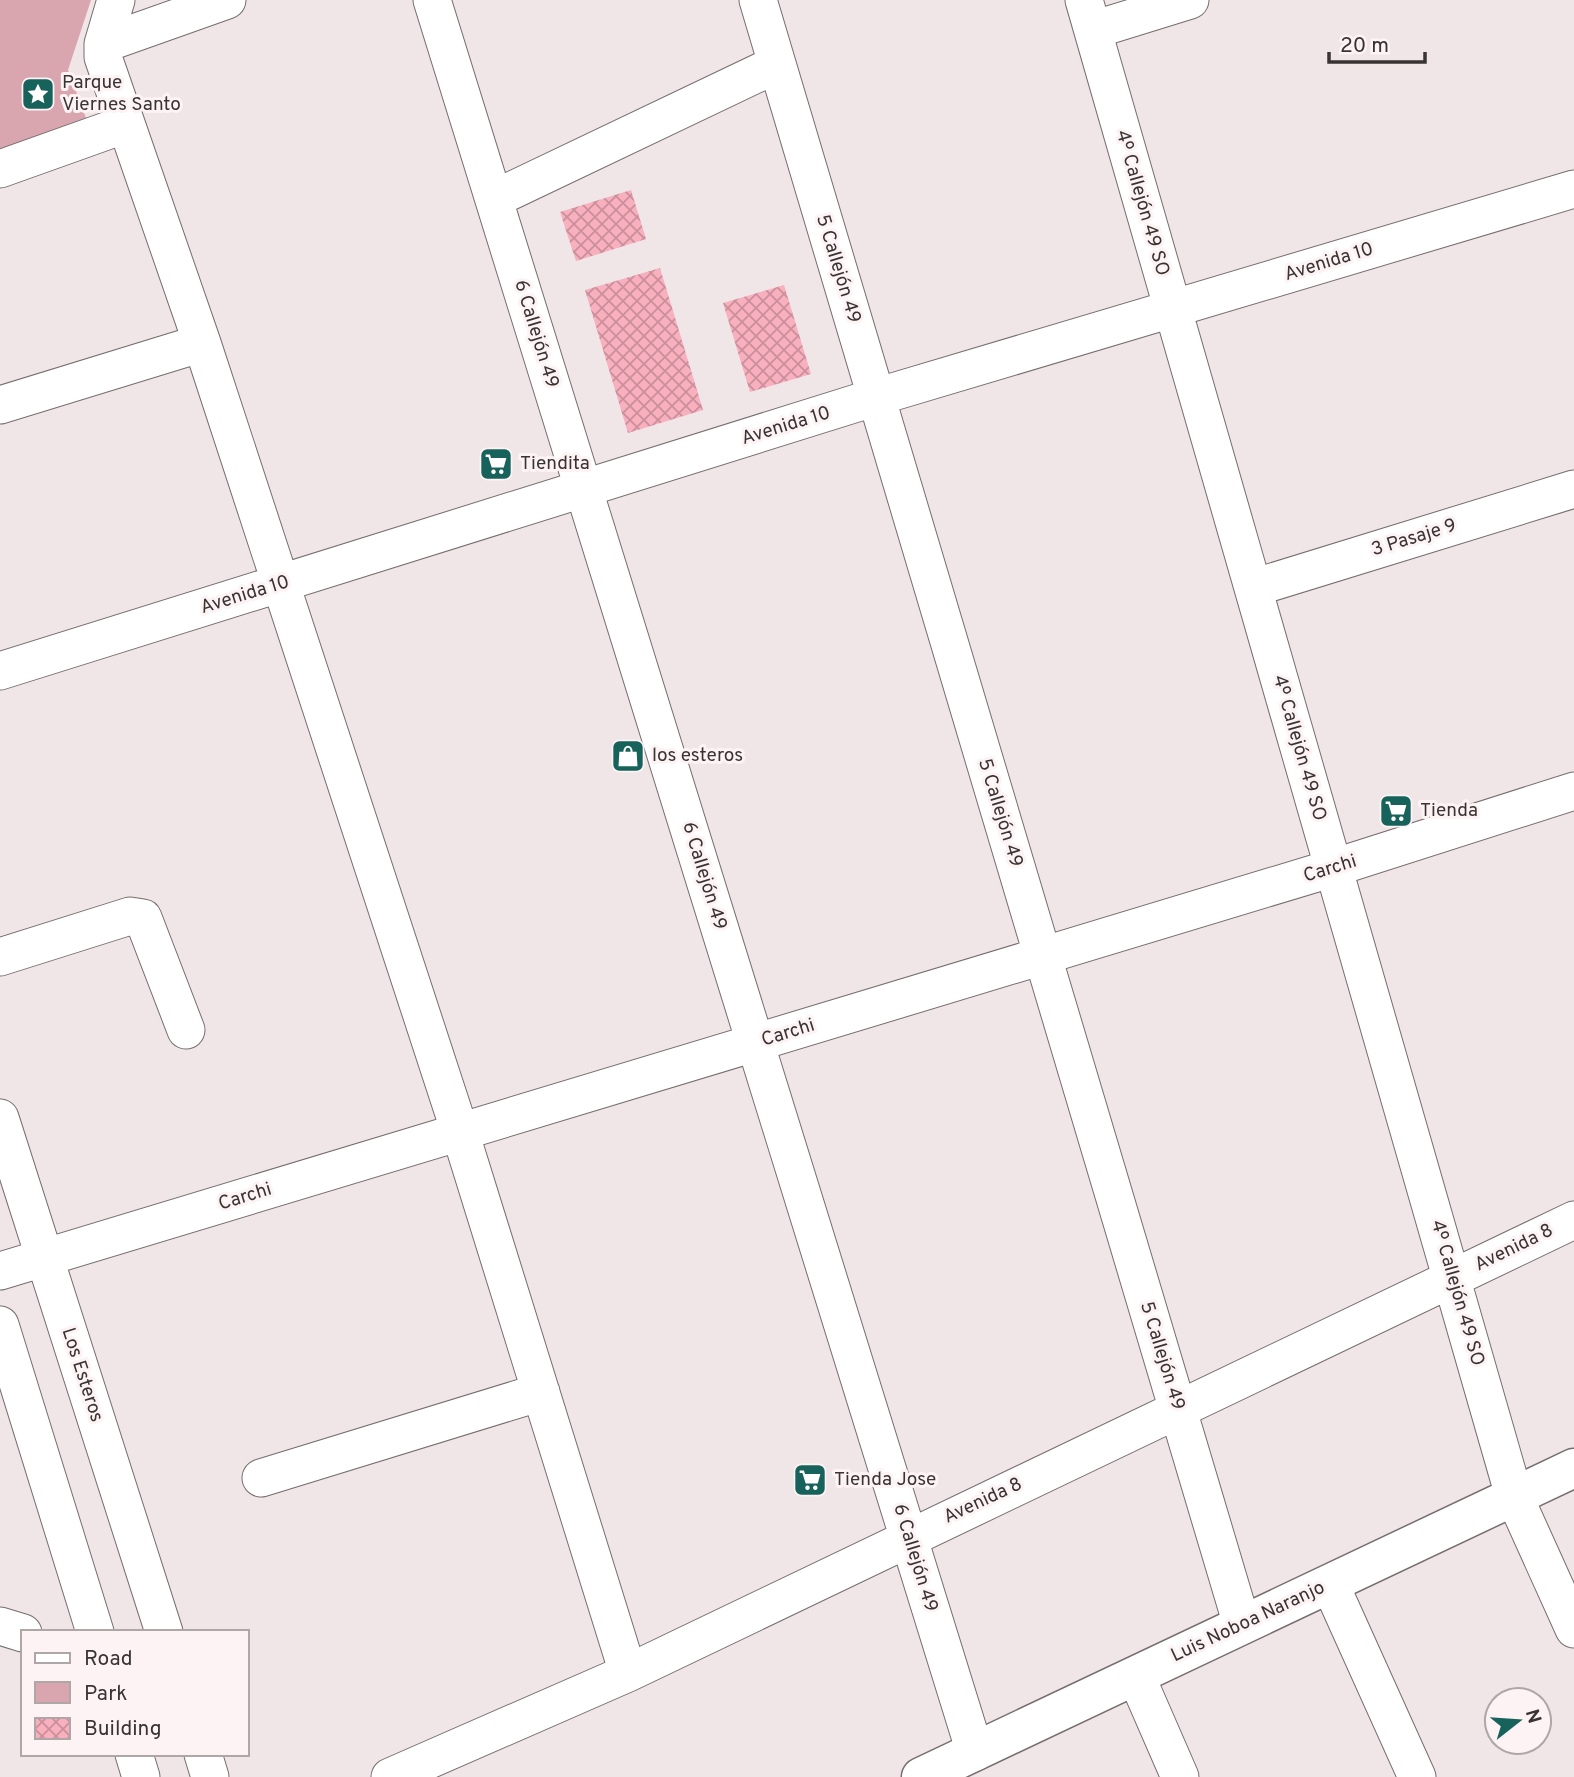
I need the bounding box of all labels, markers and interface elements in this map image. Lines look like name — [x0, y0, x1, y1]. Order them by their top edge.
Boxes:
scale bar — [1329, 21, 1425, 65]
text: 20 m — [1340, 33, 1389, 60]
place label: Parque Viernes Santo — [62, 71, 181, 117]
place icon: Parque Viernes Santo — [19, 75, 57, 113]
street label: 4º Callejón 49 SO — [1110, 127, 1174, 279]
street label: 5 Callejón 49 — [810, 212, 866, 326]
street label: Avenida 10 — [1282, 237, 1376, 287]
street label: 6 Callejón 49 — [508, 277, 564, 391]
street label: Avenida 10 — [739, 401, 833, 451]
supermarket icon: Tiendita — [477, 445, 515, 483]
place label: Tiendita — [520, 452, 590, 476]
street label: 3 Pasaje 9 — [1369, 514, 1459, 562]
street label: Avenida 10 — [198, 570, 292, 620]
street label: 4º Callejón 49 SO — [1267, 672, 1331, 824]
shop icon: los esteros — [609, 737, 647, 775]
place label: los esteros — [652, 744, 743, 768]
street label: 5 Callejón 49 — [972, 756, 1028, 870]
supermarket icon: Tienda — [1377, 792, 1415, 830]
place label: Tienda — [1420, 799, 1478, 823]
street label: 6 Callejón 49 — [676, 819, 732, 933]
street label: Carchi — [1300, 850, 1360, 888]
street label: Carchi — [758, 1014, 818, 1052]
street label: Carchi — [215, 1178, 275, 1216]
street label: 4º Callejón 49 SO — [1425, 1217, 1489, 1369]
street label: Avenida 8 — [1471, 1219, 1557, 1277]
street label: 5 Callejón 49 — [1134, 1299, 1190, 1413]
street label: Los Esteros — [55, 1325, 109, 1425]
supermarket icon: Tienda Jose — [791, 1461, 829, 1499]
place label: Tienda Jose — [834, 1468, 936, 1492]
street label: Avenida 8 — [940, 1472, 1026, 1530]
street label: 6 Callejón 49 — [887, 1501, 943, 1615]
street label: Luis Noboa Naranjo — [1167, 1576, 1329, 1668]
legend — [21, 1630, 248, 1756]
text: Road — [84, 1646, 133, 1673]
text: Park — [84, 1681, 127, 1708]
north arrow — [1483, 1686, 1553, 1756]
text: N — [1519, 1707, 1546, 1727]
text: Building — [84, 1716, 162, 1743]

